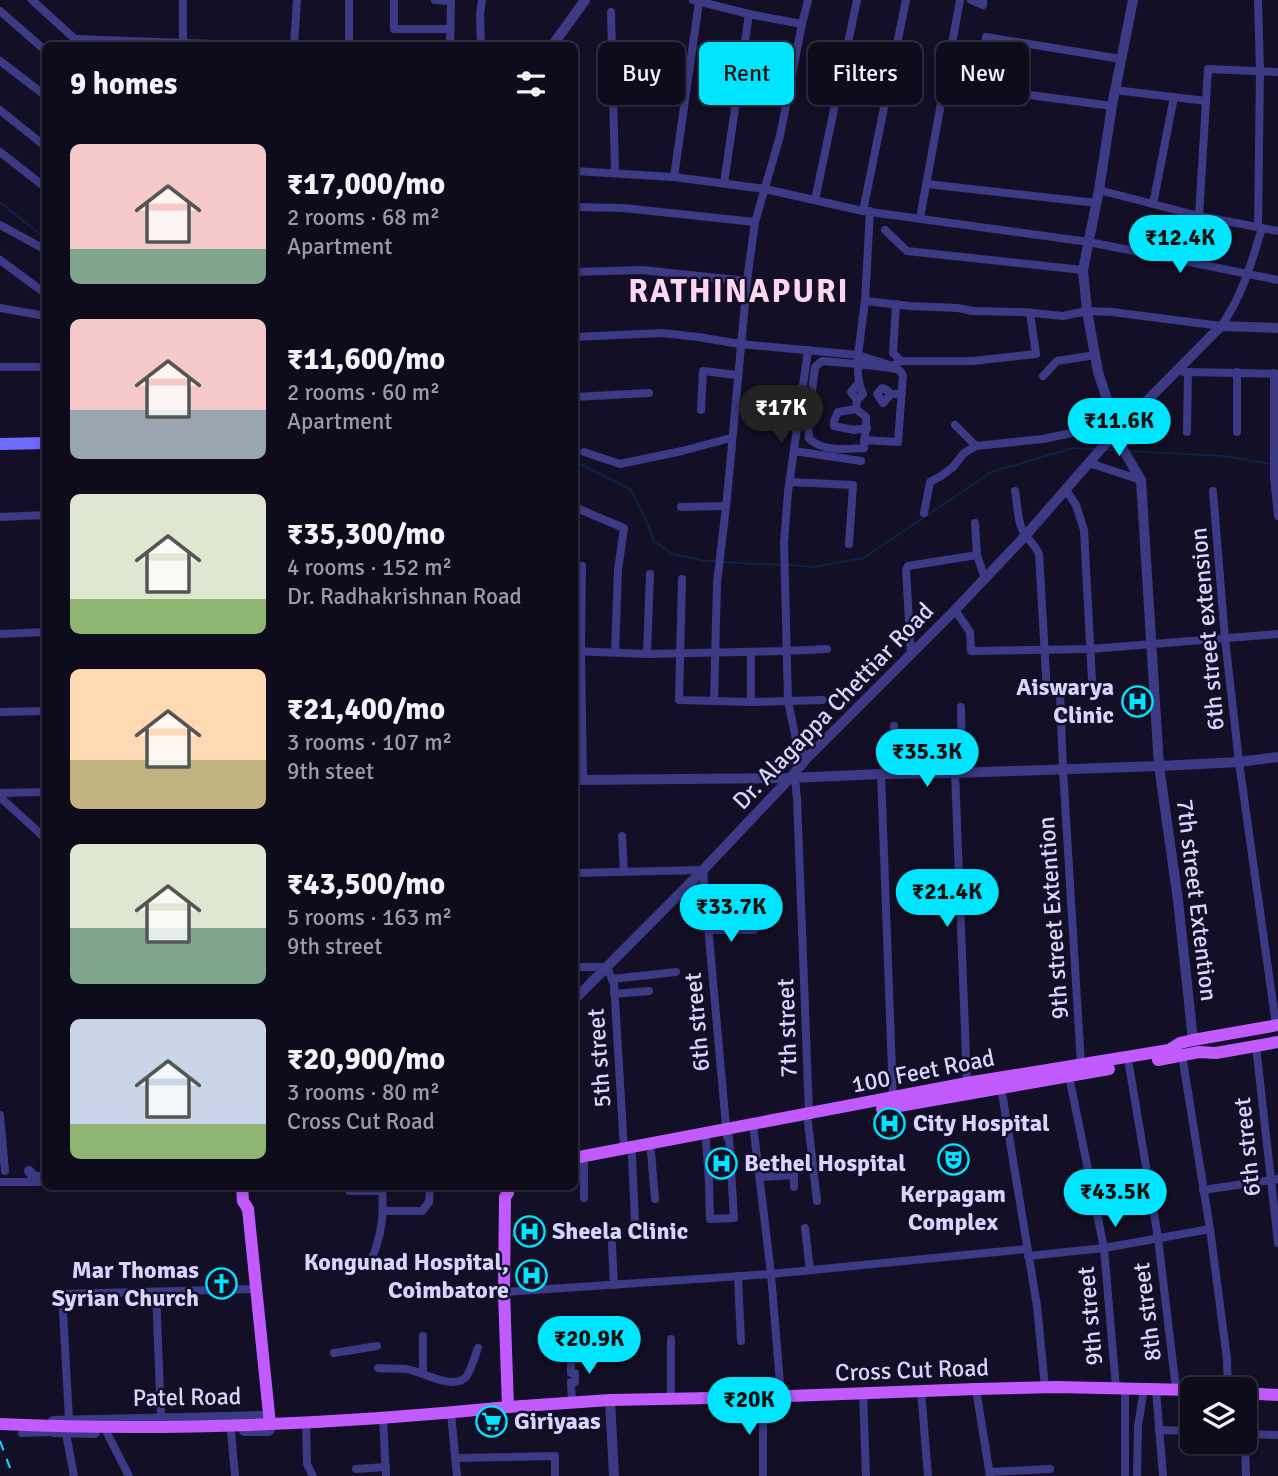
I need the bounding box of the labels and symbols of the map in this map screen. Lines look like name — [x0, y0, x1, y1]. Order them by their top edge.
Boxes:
pin: ₹12.4K — [1123, 216, 1237, 275]
district label: RATHINAPURI — [628, 272, 850, 311]
pin: ₹17K — [740, 386, 822, 445]
pin: ₹11.6K — [1062, 398, 1176, 458]
street label: 6th street extension — [1183, 526, 1231, 732]
street label: Dr. Alagappa Chettiar Road — [726, 596, 940, 816]
place label: Aiswarya Clinic — [1016, 672, 1114, 730]
hospital icon: Aiswarya Clinic — [1120, 684, 1154, 718]
pin: ₹35.3K — [870, 730, 984, 789]
street label: 7th street Extention — [1170, 797, 1224, 1003]
street label: 9th street Extention — [1031, 816, 1075, 1020]
pin: ₹21.4K — [890, 870, 1004, 929]
pin: ₹33.7K — [674, 884, 788, 944]
street label: 6th street — [678, 971, 716, 1073]
street label: 7th street — [770, 978, 804, 1078]
street label: 5th street — [581, 1007, 617, 1109]
street label: 100 Feet Road — [849, 1042, 997, 1100]
street label: 6th street — [1227, 1096, 1267, 1198]
hospital icon: City Hospital — [873, 1106, 907, 1140]
place label: City Hospital — [913, 1108, 1050, 1138]
theatre icon: Kerpagam Complex — [936, 1143, 970, 1177]
hospital icon: Bethel Hospital — [704, 1146, 738, 1180]
place label: Bethel Hospital — [744, 1148, 906, 1178]
pin: ₹43.5K — [1058, 1170, 1172, 1229]
place label: Kerpagam Complex — [900, 1179, 1006, 1237]
hospital icon: Sheela Clinic — [512, 1214, 546, 1248]
place label: Sheela Clinic — [552, 1216, 688, 1246]
place label: Kongunad Hospital, Coimbatore — [304, 1247, 509, 1305]
place label: Mar Thomas Syrian Church — [52, 1255, 199, 1313]
hospital icon: Kongunad Hospital, Coimbatore — [515, 1259, 549, 1293]
street label: 8th street — [1126, 1261, 1168, 1363]
street label: 9th street — [1071, 1265, 1109, 1367]
church icon: Mar Thomas Syrian Church — [205, 1267, 239, 1301]
pin: ₹20.9K — [532, 1316, 646, 1376]
street label: Cross Cut Road — [834, 1352, 990, 1388]
pin: ₹20K — [708, 1378, 790, 1437]
street label: Patel Road — [132, 1381, 242, 1413]
supermarket icon: Giriyaas — [474, 1404, 508, 1438]
place label: Giriyaas — [514, 1406, 601, 1436]

